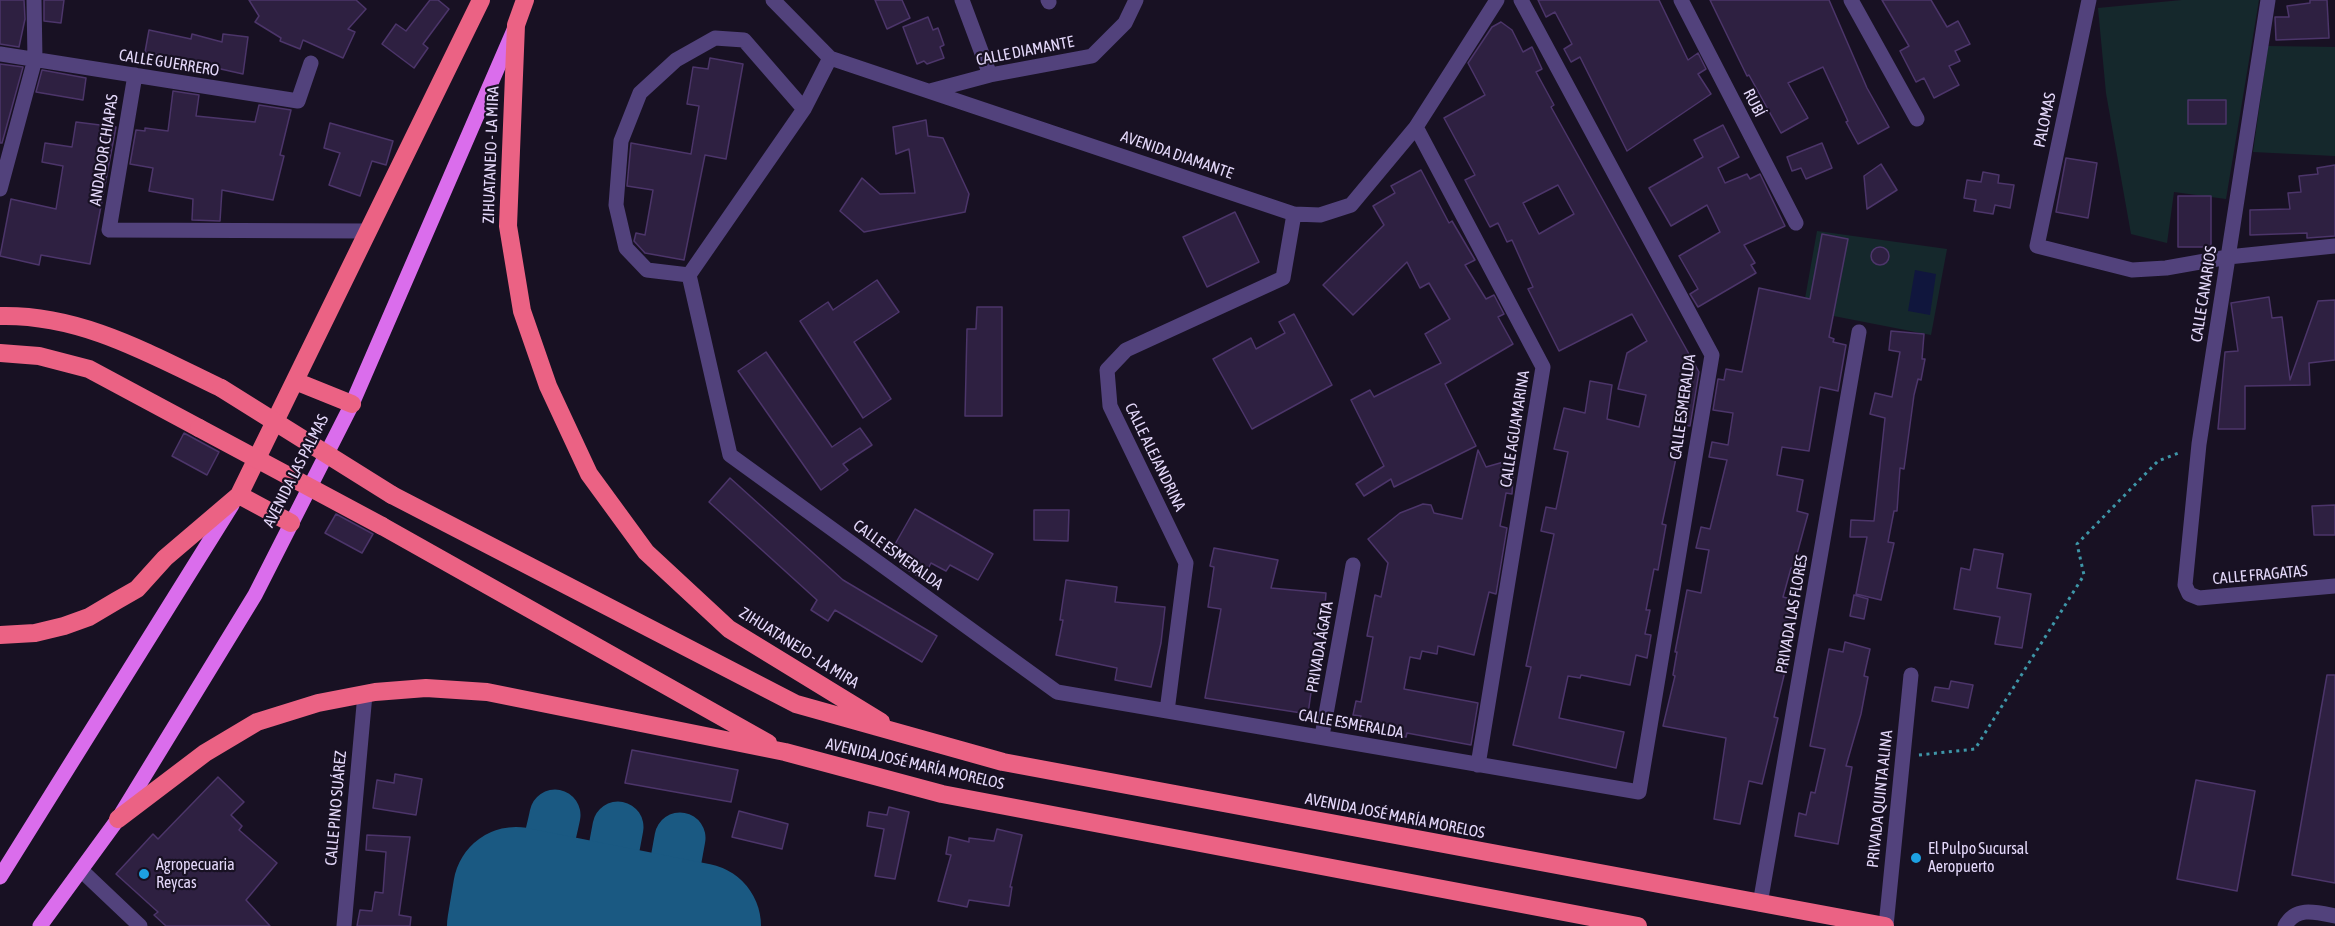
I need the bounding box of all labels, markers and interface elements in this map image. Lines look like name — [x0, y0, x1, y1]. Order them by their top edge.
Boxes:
street label: CALLE DIAMANTE — [975, 32, 1075, 70]
street label: CALLE GUERRERO — [118, 46, 220, 80]
street label: ZIHUATANEJO - LA MIRA — [479, 86, 503, 224]
street label: RUBÍ — [1739, 86, 1769, 120]
street label: PALOMAS — [2030, 91, 2060, 149]
street label: ANDADOR CHIAPAS — [86, 93, 122, 207]
street label: AVENIDA DIAMANTE — [1118, 127, 1236, 183]
street label: CALLE CANARIOS — [2187, 245, 2221, 343]
street label: CALLE ESMERALDA — [1666, 353, 1700, 461]
street label: CALLE AGUAMARINA — [1496, 369, 1534, 489]
street label: CALLE ALEJANDRINA — [1121, 400, 1189, 514]
street label: AVENIDA LAS PALMAS — [259, 411, 333, 531]
street label: CALLE ESMERALDA — [849, 516, 947, 594]
street label: PRIVADA LAS FLORES — [1772, 553, 1812, 675]
street label: CALLE FRAGATAS — [2212, 561, 2308, 589]
street label: PRIVADA ÁGATA — [1303, 600, 1337, 694]
street label: ZIHUATANEJO - LA MIRA — [736, 603, 862, 693]
street label: CALLE ESMERALDA — [1297, 705, 1405, 743]
street label: PRIVADA QUINTA ALINA — [1863, 729, 1897, 869]
street label: AVENIDA JOSÉ MARÍA MORELOS — [824, 734, 1006, 794]
street label: CALLE PINO SUÁREZ — [321, 750, 351, 866]
street label: AVENIDA JOSÉ MARÍA MORELOS — [1304, 789, 1486, 843]
place label: El Pulpo Sucursal Aeropuerto — [1928, 839, 2028, 877]
marker: El Pulpo Sucursal Aeropuerto — [1909, 851, 1923, 865]
place label: Agropecuaria Reycas — [156, 855, 235, 893]
marker: Agropecuaria Reycas — [137, 867, 151, 881]

